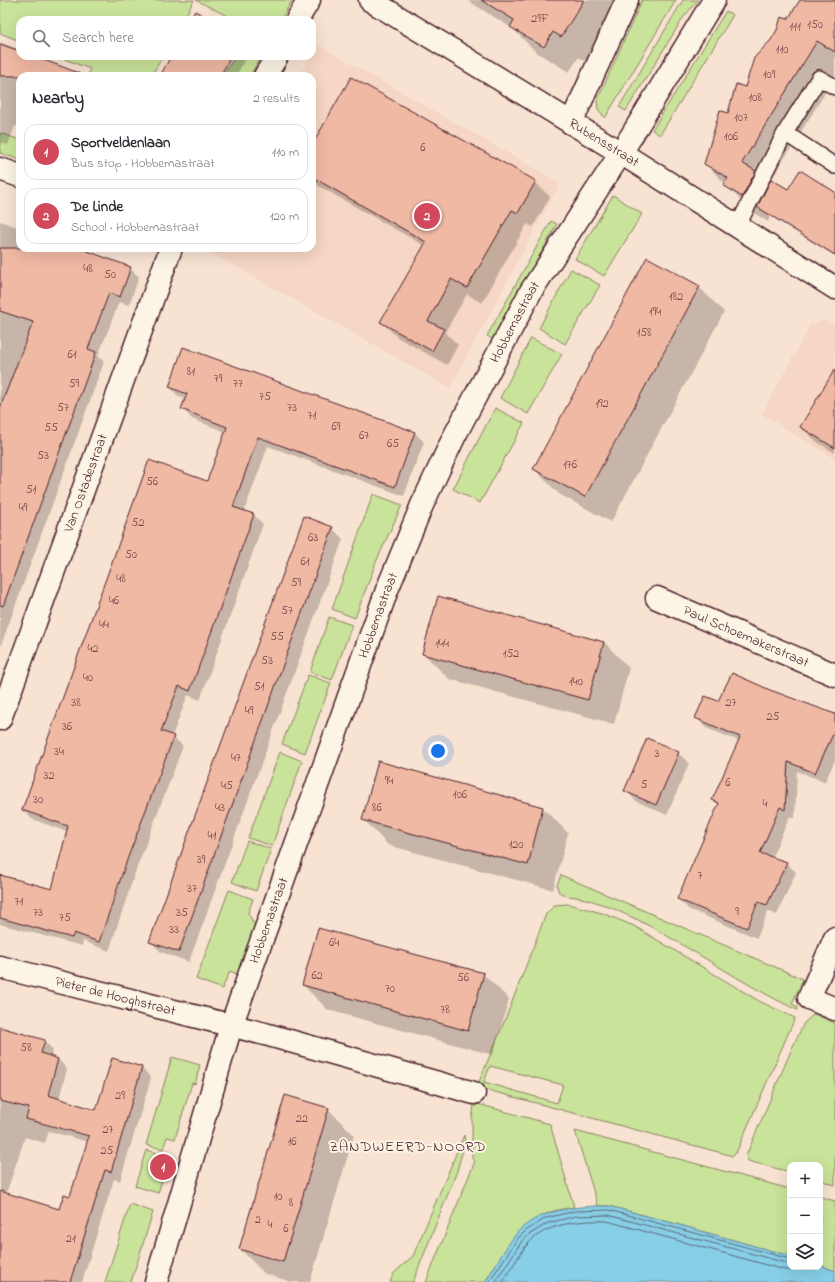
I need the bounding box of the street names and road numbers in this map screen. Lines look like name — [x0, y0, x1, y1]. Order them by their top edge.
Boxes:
street label: Rubensstraat — [565, 113, 644, 173]
street label: Hobbemastraat — [484, 277, 545, 367]
street label: Van Ostadestraat — [58, 431, 113, 536]
street label: Hobbemastraat — [353, 569, 404, 661]
street label: Paul Schoemakerstraat — [680, 600, 813, 673]
street label: Hobbemastraat — [244, 874, 294, 966]
street label: Pieter de Hooghstraat — [53, 971, 178, 1022]

